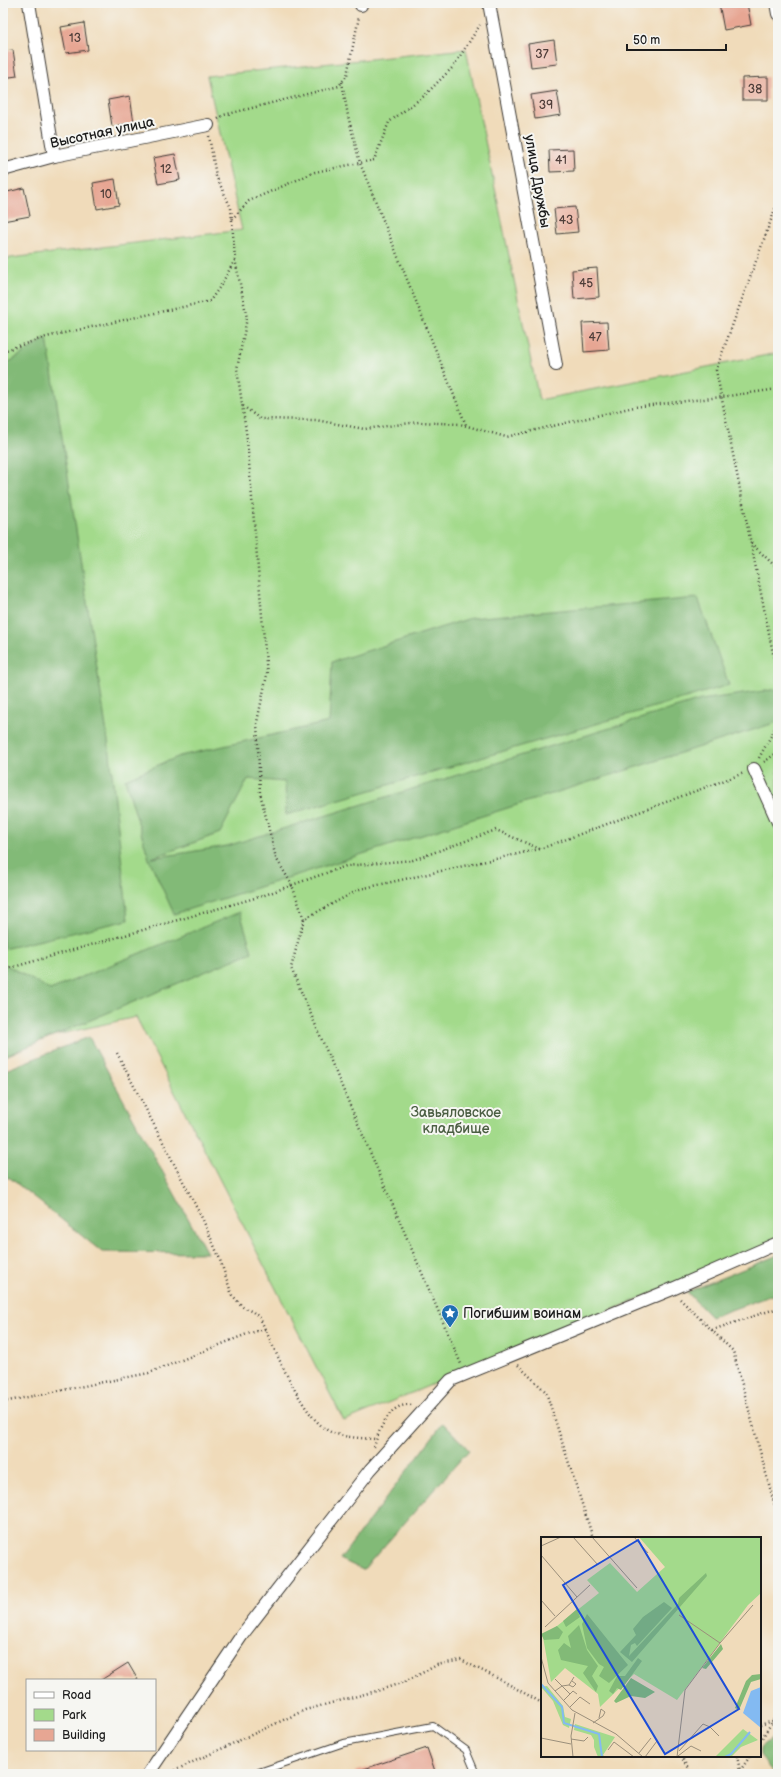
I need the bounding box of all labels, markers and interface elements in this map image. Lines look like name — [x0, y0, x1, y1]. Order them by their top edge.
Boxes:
scale bar — [627, 26, 726, 52]
house number: 13 — [69, 31, 81, 46]
text: 50 m — [633, 33, 660, 48]
house number: 37 — [535, 47, 549, 62]
house number: 38 — [748, 82, 762, 97]
house number: 39 — [539, 98, 553, 113]
street label: Высотная улица — [49, 113, 156, 152]
street label: улица Дружбы — [521, 133, 554, 229]
house number: 41 — [555, 153, 567, 168]
house number: 12 — [160, 162, 172, 177]
house number: 10 — [100, 187, 112, 202]
house number: 43 — [559, 213, 573, 228]
house number: 45 — [579, 276, 593, 291]
house number: 47 — [588, 330, 602, 345]
park label: Завьяловское кладбище — [411, 1104, 501, 1137]
place icon: Погибшим воинам — [440, 1303, 460, 1328]
place label: Погибшим воинам — [463, 1305, 581, 1322]
inset map — [541, 1537, 761, 1757]
legend — [26, 1679, 156, 1751]
text: Road — [62, 1688, 91, 1703]
text: Park — [62, 1708, 86, 1723]
text: Building — [62, 1728, 106, 1743]

